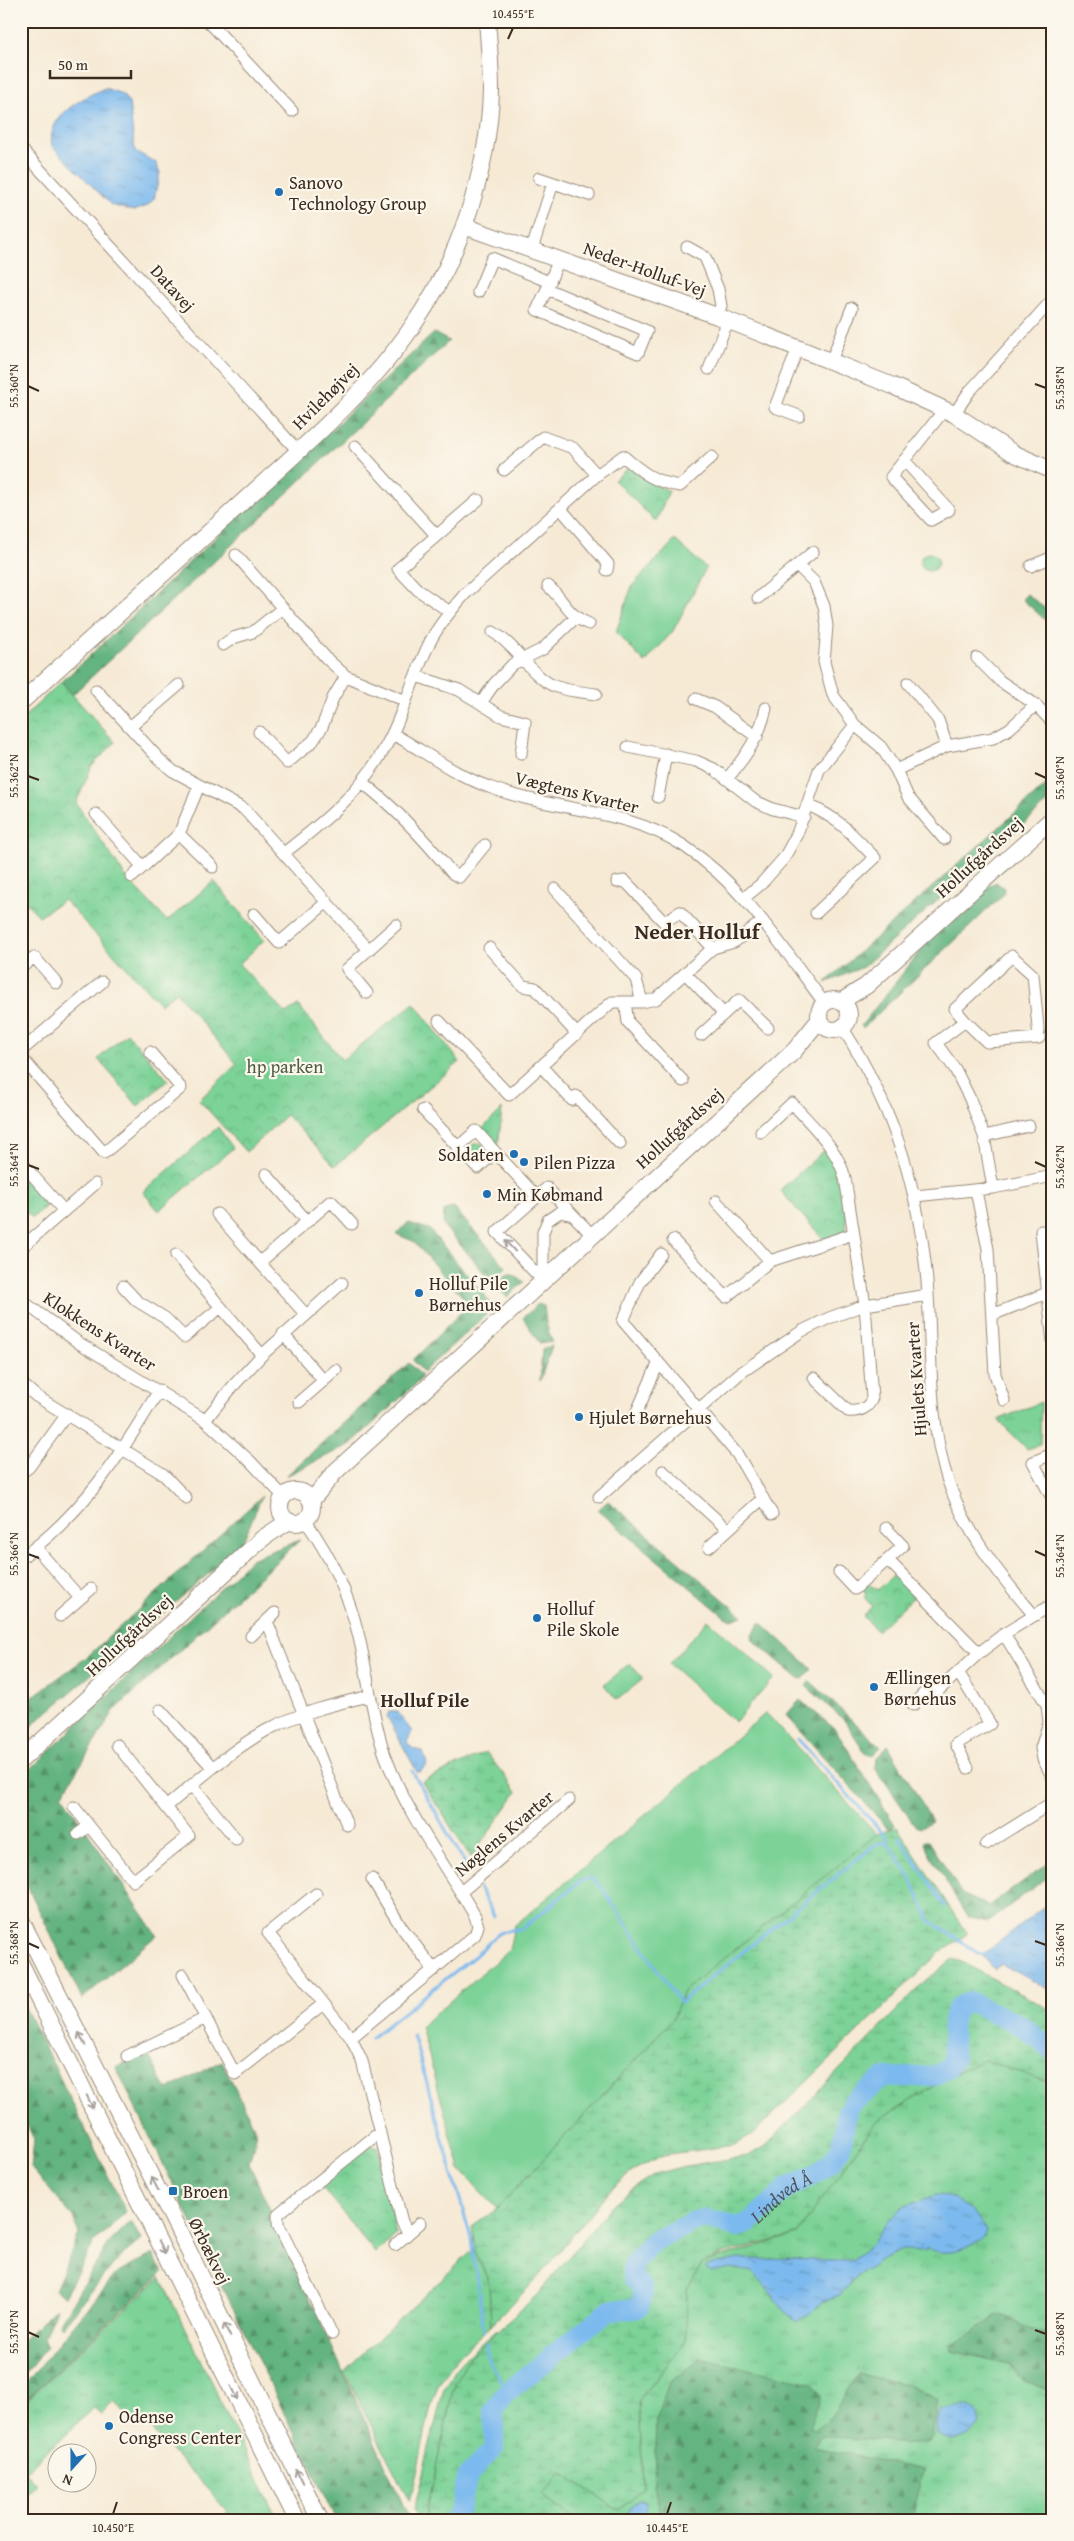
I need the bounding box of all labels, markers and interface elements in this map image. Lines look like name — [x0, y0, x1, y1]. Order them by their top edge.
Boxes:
text: 10.455°E — [492, 5, 534, 22]
scale bar — [50, 48, 131, 80]
text: 50 m — [58, 54, 89, 75]
place label: Sanovo Technology Group — [289, 169, 427, 217]
marker: Sanovo Technology Group — [273, 186, 285, 198]
street label: Neder-Holluf-Vej — [580, 234, 710, 304]
street label: Datavej — [144, 258, 202, 318]
street label: Hvilehøjvej — [285, 356, 365, 436]
text: 55.360°N — [5, 364, 22, 408]
text: 55.358°N — [1051, 366, 1068, 410]
text: 55.362°N — [5, 754, 22, 798]
text: 55.360°N — [1051, 756, 1068, 800]
street label: Vægtens Kvarter — [512, 764, 642, 821]
street label: Hollufgårdsvej — [929, 810, 1029, 904]
district label: Neder Holluf — [635, 915, 762, 947]
park label: hp parken — [247, 1053, 323, 1080]
street label: Hollufgårdsvej — [629, 1081, 729, 1175]
place label: Soldaten — [438, 1141, 504, 1168]
text: 55.364°N — [5, 1143, 22, 1187]
text: 55.362°N — [1051, 1145, 1068, 1189]
marker: Soldaten — [508, 1148, 520, 1160]
place label: Pilen Pizza — [534, 1149, 616, 1176]
marker: Pilen Pizza — [518, 1156, 530, 1168]
place label: Min Købmand — [497, 1181, 603, 1208]
marker: Min Købmand — [481, 1188, 493, 1200]
one-way arrow — [504, 1239, 516, 1252]
place label: Holluf Pile Børnehus — [429, 1270, 508, 1318]
street label: Klokkens Kvarter — [38, 1284, 162, 1378]
marker: Holluf Pile Børnehus — [413, 1287, 425, 1299]
street label: Hjulets Kvarter — [898, 1320, 933, 1437]
place label: Hjulet Børnehus — [589, 1404, 712, 1431]
marker: Hjulet Børnehus — [573, 1411, 585, 1423]
text: 55.366°N — [5, 1532, 22, 1576]
text: 55.364°N — [1051, 1534, 1068, 1578]
street label: Hollufgårdsvej — [80, 1588, 178, 1682]
place label: Holluf Pile Skole — [547, 1595, 619, 1643]
marker: Holluf Pile Skole — [531, 1612, 543, 1624]
place label: Ællingen Børnehus — [884, 1664, 956, 1712]
marker: Ællingen Børnehus — [868, 1681, 880, 1693]
district label: Holluf Pile — [381, 1686, 469, 1714]
street label: Nøglens Kvarter — [449, 1783, 560, 1883]
text: 55.368°N — [5, 1921, 22, 1965]
text: 55.366°N — [1051, 1923, 1068, 1967]
one-way arrow — [77, 2032, 87, 2047]
one-way arrow — [85, 2094, 95, 2109]
water label: Lindved Å — [743, 2164, 817, 2230]
one-way arrow — [150, 2177, 160, 2192]
place label: Broen — [183, 2178, 228, 2205]
marker: Broen — [167, 2185, 179, 2197]
street label: Ørbækvej — [182, 2213, 238, 2289]
one-way arrow — [158, 2239, 167, 2254]
text: 55.370°N — [5, 2310, 22, 2354]
text: 55.368°N — [1051, 2312, 1068, 2356]
one-way arrow — [222, 2323, 231, 2338]
one-way arrow — [230, 2385, 239, 2400]
place label: Odense Congress Center — [119, 2403, 242, 2451]
marker: Odense Congress Center — [103, 2420, 115, 2432]
north arrow — [48, 2444, 98, 2494]
text: N — [59, 2469, 75, 2491]
one-way arrow — [293, 2469, 303, 2484]
text: 10.450°E — [92, 2519, 134, 2536]
text: 10.445°E — [646, 2519, 688, 2536]

